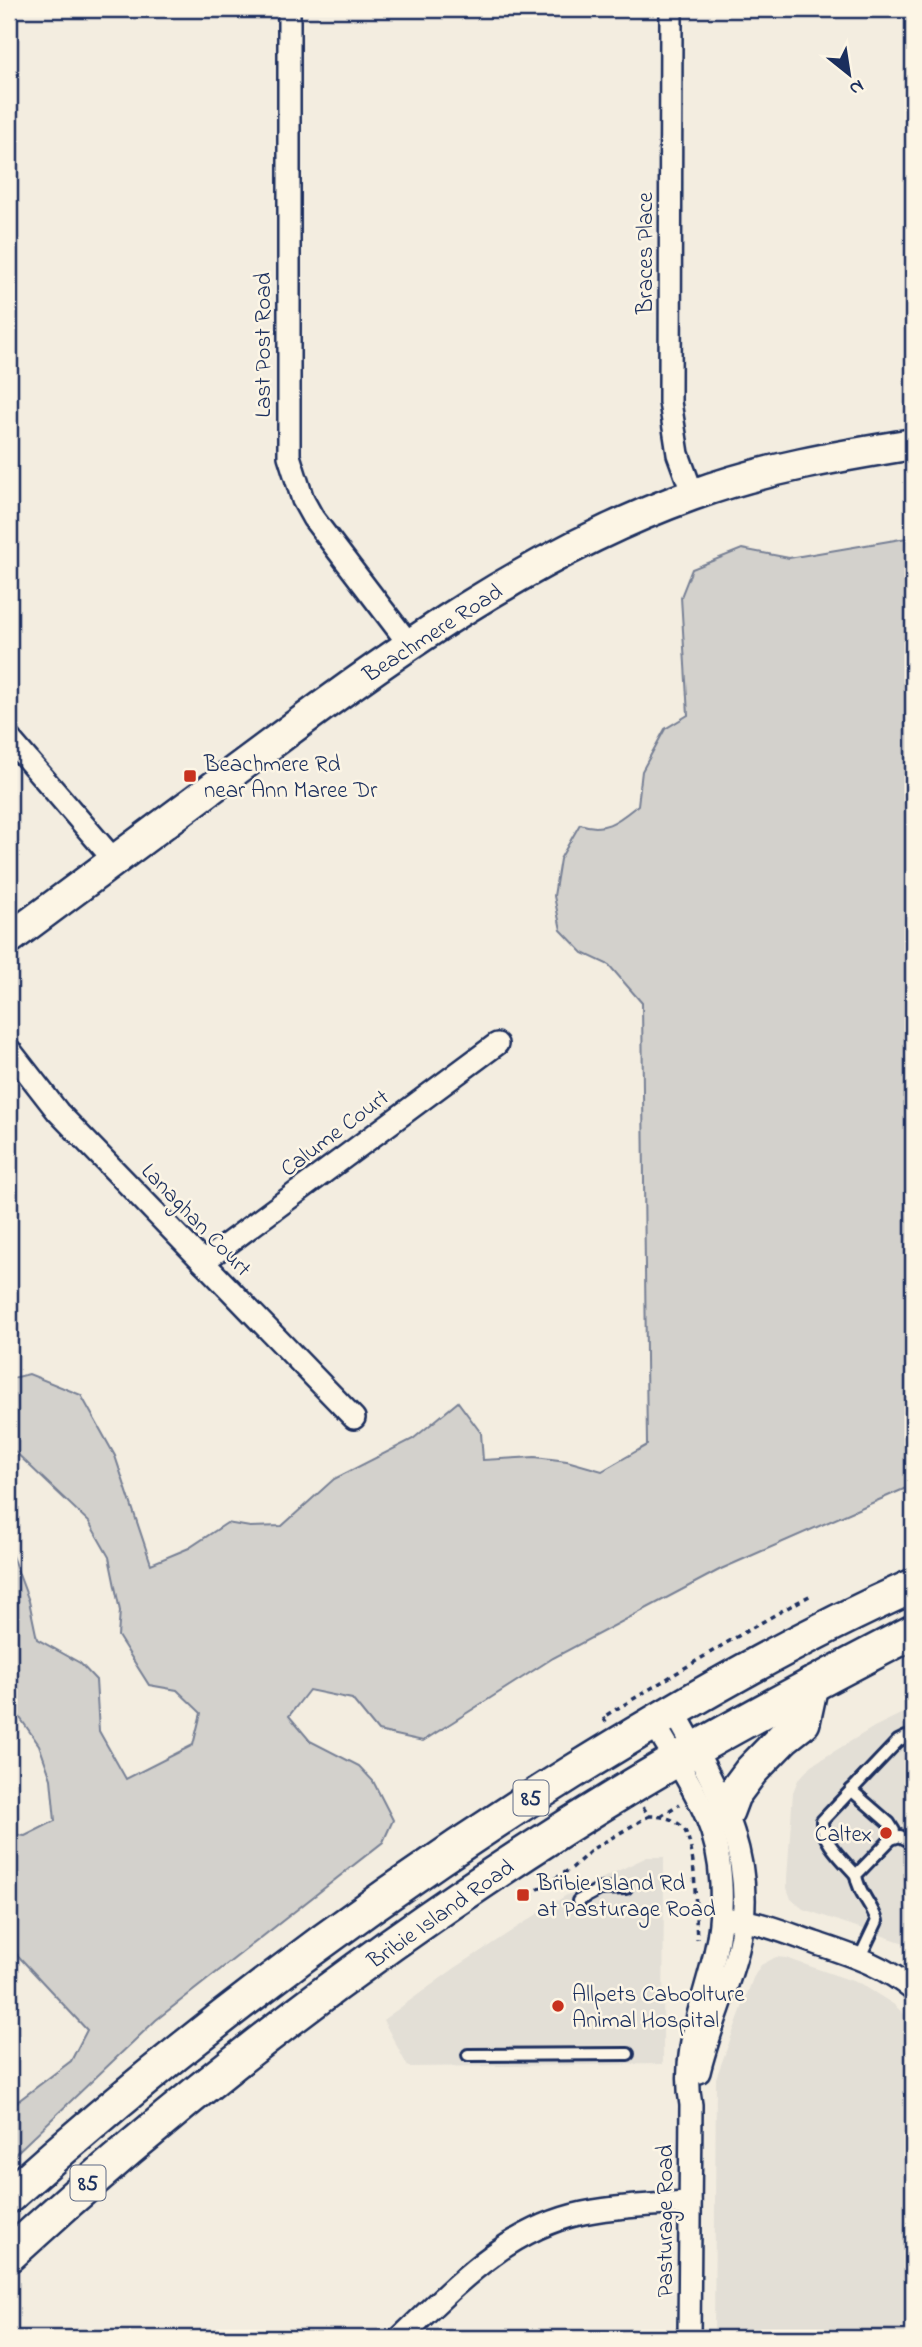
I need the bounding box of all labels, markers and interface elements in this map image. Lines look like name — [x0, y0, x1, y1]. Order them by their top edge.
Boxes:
north arrow — [814, 38, 884, 108]
text: N — [844, 72, 869, 102]
street label: Braces Place — [630, 191, 663, 315]
street label: Last Post Road — [248, 272, 281, 418]
street label: Beachmere Road — [356, 576, 510, 692]
place label: Beachmere Rd near Ann Maree Dr — [203, 749, 378, 808]
marker: Beachmere Rd near Ann Maree Dr — [182, 768, 198, 784]
street label: Calume Court — [274, 1082, 397, 1186]
street label: Lanaghan Court — [132, 1156, 258, 1286]
road number: 85 — [514, 1780, 548, 1815]
place label: Caltex — [815, 1819, 872, 1852]
marker: Caltex — [878, 1825, 894, 1841]
street label: Bribie Island Road — [360, 1852, 522, 1979]
place label: Bribie Island Rd at Pasturage Road — [536, 1868, 716, 1928]
marker: Bribie Island Rd at Pasturage Road — [515, 1887, 531, 1903]
place label: Allpets Caboolture Animal Hospital — [572, 1979, 745, 2038]
marker: Allpets Caboolture Animal Hospital — [550, 1998, 566, 2014]
street label: Pasturage Road — [650, 2144, 684, 2297]
road number: 85 — [70, 2166, 106, 2200]

